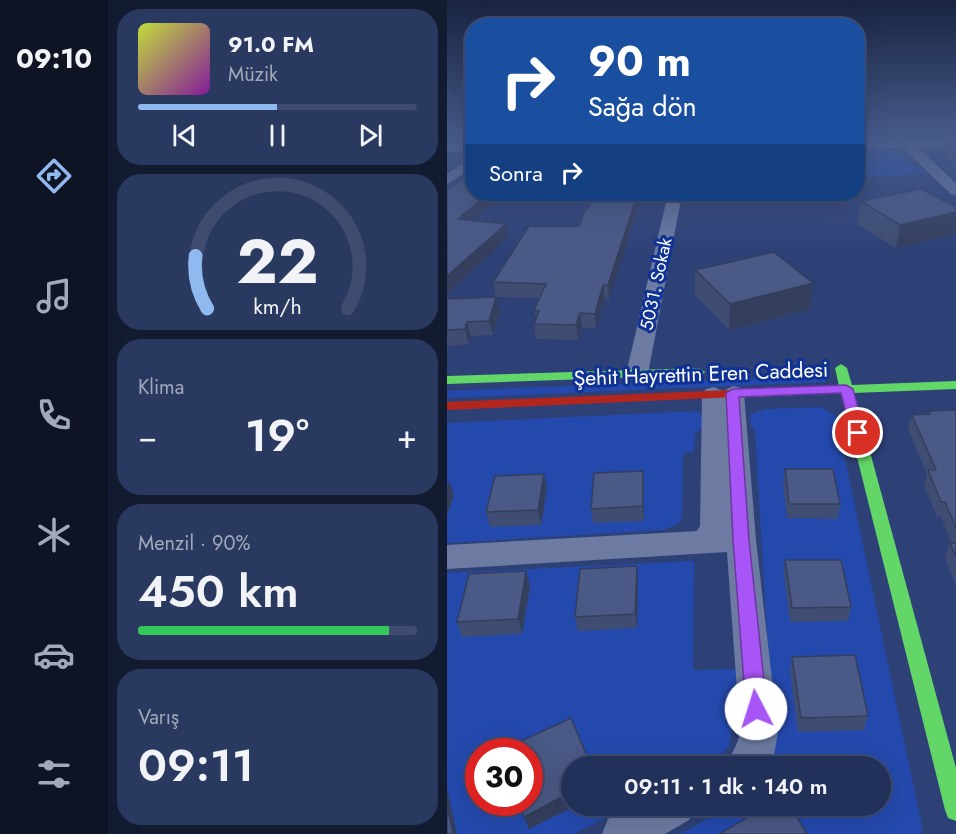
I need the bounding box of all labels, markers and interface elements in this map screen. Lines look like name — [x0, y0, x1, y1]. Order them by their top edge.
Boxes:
text: 91.0 FM — [228, 28, 314, 60]
text: 90 m — [588, 31, 691, 92]
text: 09:10 — [16, 39, 92, 78]
icon: right — [489, 42, 567, 120]
text: Müzik — [228, 60, 278, 89]
text: Sağa dön — [588, 87, 697, 126]
icon: previous — [168, 119, 201, 152]
icon: pause — [261, 119, 294, 152]
icon: next — [354, 119, 387, 152]
icon: directions — [33, 155, 75, 197]
icon: right — [555, 156, 588, 189]
text: Sonra — [489, 157, 543, 189]
text: 22 — [237, 216, 318, 306]
street label: 5031. Sokak — [634, 235, 678, 333]
icon: music — [33, 275, 75, 317]
text: km/h — [253, 291, 302, 322]
street label: Şehit Hayrettin Eren Caddesi — [573, 355, 829, 393]
text: Klima — [138, 373, 184, 402]
icon: phone — [33, 394, 75, 436]
text: 19° — [245, 403, 309, 468]
pin — [832, 407, 883, 458]
text: − — [138, 413, 157, 460]
text: + — [397, 413, 417, 460]
icon: arrive — [841, 416, 874, 449]
icon: climate — [33, 514, 75, 556]
text: Menzil · 90% — [138, 529, 251, 558]
text: 450 km — [138, 559, 299, 624]
icon: car — [33, 634, 75, 676]
position arrow — [724, 677, 788, 741]
text: Varış — [138, 703, 179, 732]
text: 09:11 — [138, 733, 254, 798]
speed limit sign: 30 — [465, 738, 543, 816]
icon: filters — [33, 753, 75, 795]
text: 09:11 · 1 dk · 140 m — [624, 770, 828, 802]

